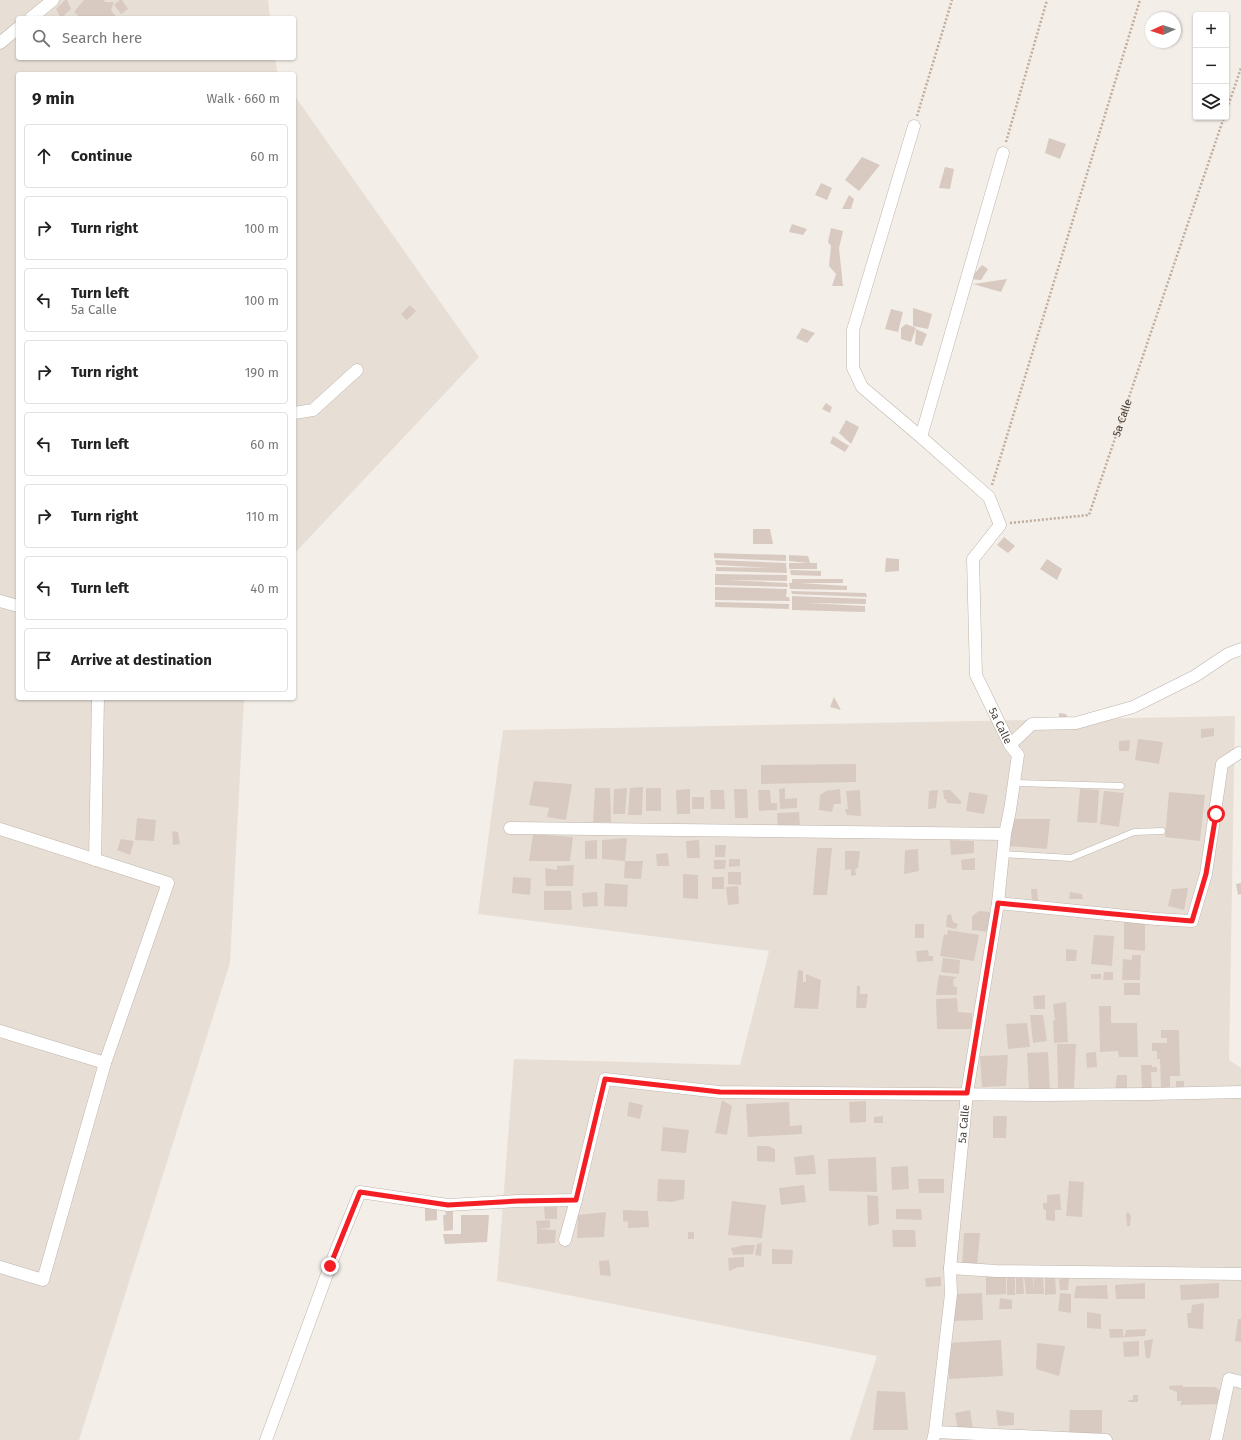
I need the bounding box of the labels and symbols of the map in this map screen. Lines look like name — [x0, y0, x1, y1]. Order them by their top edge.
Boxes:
north arrow — [1145, 12, 1181, 48]
street label: 5a Calle — [1110, 397, 1134, 438]
street label: 5a Calle — [986, 706, 1015, 746]
route start — [1207, 805, 1225, 823]
street label: 5a Calle — [956, 1104, 972, 1144]
route end — [321, 1257, 339, 1275]

